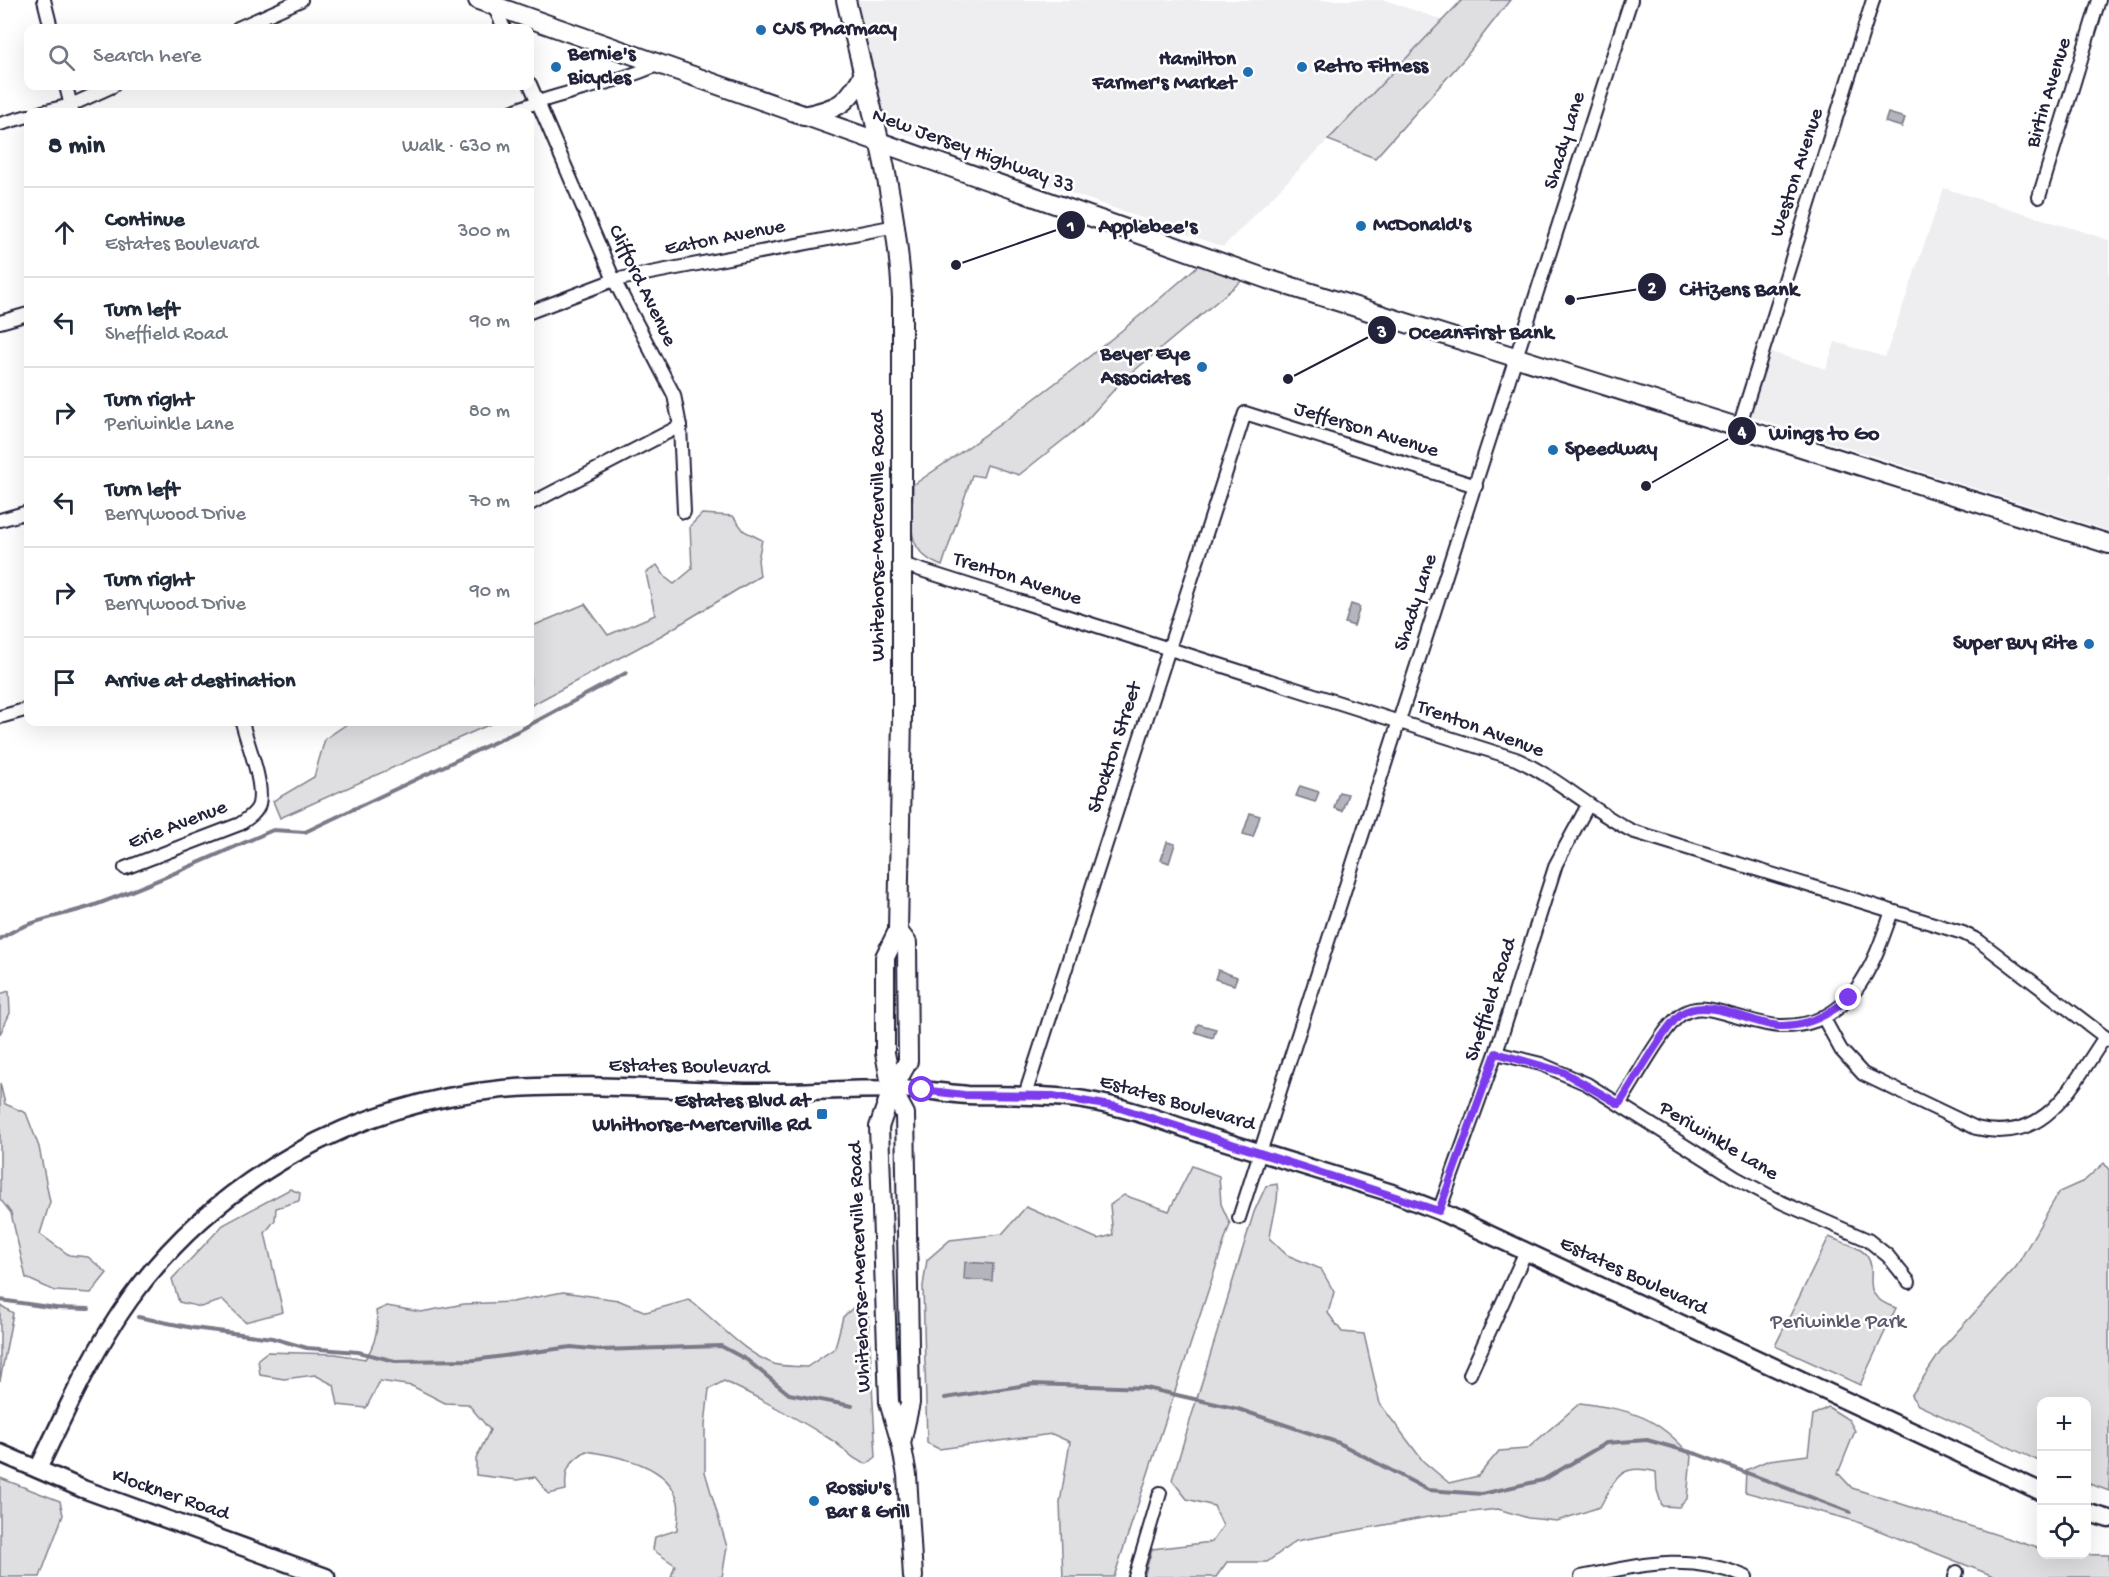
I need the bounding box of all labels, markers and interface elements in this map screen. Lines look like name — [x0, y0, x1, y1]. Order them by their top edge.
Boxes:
place label: CVS Pharmacy — [772, 18, 897, 43]
marker: CVS Pharmacy — [754, 23, 768, 37]
search box — [24, 24, 534, 90]
street label: Birtin Avenue — [2021, 34, 2079, 152]
icon: search — [45, 41, 78, 74]
place label: Bernie's Bicycles — [567, 43, 637, 92]
text: Search here — [93, 44, 201, 70]
place label: Hamilton Farmer's Market — [1091, 48, 1238, 97]
place label: Retro Fitness — [1313, 55, 1429, 80]
marker: Bernie's Bicycles — [549, 60, 563, 74]
marker: Retro Fitness — [1295, 60, 1309, 74]
marker: Hamilton Farmer's Market — [1241, 65, 1255, 79]
street label: Shady Lane — [1539, 88, 1593, 193]
street label: New Jersey Highway 33 — [868, 104, 1078, 200]
street label: Weston Avenue — [1765, 104, 1831, 241]
text: 8 min — [48, 132, 105, 163]
text: Walk · 630 m — [402, 136, 510, 159]
callout: Applebee's — [1056, 205, 1209, 245]
text: Continue — [105, 208, 185, 234]
place label: McDonald's — [1373, 214, 1472, 239]
street label: Eaton Avenue — [663, 215, 789, 263]
text: Applebee's — [1098, 215, 1199, 241]
icon: ahead — [48, 216, 81, 249]
text: 1 — [1066, 217, 1075, 238]
marker: McDonald's — [1354, 219, 1368, 233]
text: 300 m — [458, 221, 510, 244]
street label: Clifford Avenue — [601, 221, 682, 352]
text: Estates Boulevard — [105, 234, 258, 257]
callout: Citizens Bank — [1637, 267, 1810, 307]
text: Citizens Bank — [1679, 278, 1801, 304]
text: 2 — [1648, 279, 1657, 300]
text: Turn left — [105, 298, 179, 324]
icon: left — [48, 306, 81, 339]
callout: OceanFirst Bank — [1367, 310, 1565, 350]
text: 90 m — [470, 311, 510, 334]
text: OceanFirst Bank — [1409, 321, 1555, 347]
text: 3 — [1376, 323, 1387, 344]
text: Sheffield Road — [105, 324, 227, 347]
place label: Beyer Eye Associates — [1100, 343, 1191, 392]
marker: Beyer Eye Associates — [1195, 360, 1209, 374]
text: Turn right — [105, 388, 193, 414]
icon: right — [48, 396, 81, 429]
street label: Jefferson Avenue — [1291, 397, 1442, 465]
text: 80 m — [469, 401, 510, 424]
street label: Whitehorse-Mercerville Road — [867, 409, 892, 661]
callout: Wings to Go — [1727, 411, 1891, 451]
text: Periwinkle Lane — [105, 414, 234, 437]
text: Wings to Go — [1768, 422, 1880, 448]
text: 4 — [1737, 423, 1747, 444]
place label: Speedway — [1565, 438, 1658, 463]
marker: Speedway — [1546, 443, 1560, 457]
text: Turn left — [105, 478, 179, 504]
icon: left — [48, 486, 81, 519]
text: 70 m — [469, 491, 510, 514]
text: Berrywood Drive — [105, 504, 246, 527]
street label: Trenton Avenue — [949, 547, 1086, 613]
street label: Shady Lane — [1390, 550, 1445, 655]
text: Turn right — [105, 568, 193, 594]
icon: right — [48, 576, 81, 609]
text: 90 m — [470, 581, 510, 604]
text: Berrywood Drive — [105, 594, 246, 617]
place label: Super Buy Rite — [1953, 632, 2078, 657]
marker: Super Buy Rite — [2082, 637, 2096, 651]
icon: arrive — [48, 666, 81, 699]
text: Arrive at destination — [105, 669, 295, 695]
street label: Stockton Street — [1083, 677, 1150, 817]
street label: Trenton Avenue — [1412, 695, 1548, 765]
street label: Erie Avenue — [125, 795, 232, 856]
street label: Sheffield Road — [1460, 934, 1524, 1065]
route end — [1835, 984, 1861, 1010]
street label: Estates Boulevard — [608, 1054, 771, 1082]
street label: Estates Boulevard — [1096, 1070, 1259, 1139]
route start — [908, 1076, 934, 1102]
place label: Estates Blvd at Whithorse-Mercerville Rd — [592, 1090, 813, 1139]
street label: Periwinkle Lane — [1653, 1096, 1783, 1188]
marker: Estates Blvd at Whithorse-Mercerville Rd — [815, 1107, 829, 1121]
street label: Whitehorse-Mercerville Road — [844, 1140, 878, 1393]
street label: Estates Boulevard — [1555, 1232, 1713, 1323]
park label: Periwinkle Park — [1769, 1311, 1908, 1336]
map controls — [2037, 1397, 2091, 1559]
button: + — [2037, 1397, 2091, 1451]
button: − — [2037, 1451, 2091, 1505]
street label: Klockner Road — [108, 1464, 234, 1528]
place label: Rossiu's Bar & Grill — [825, 1477, 910, 1526]
marker: Rossiu's Bar & Grill — [807, 1494, 821, 1508]
button: locate — [2037, 1505, 2091, 1559]

